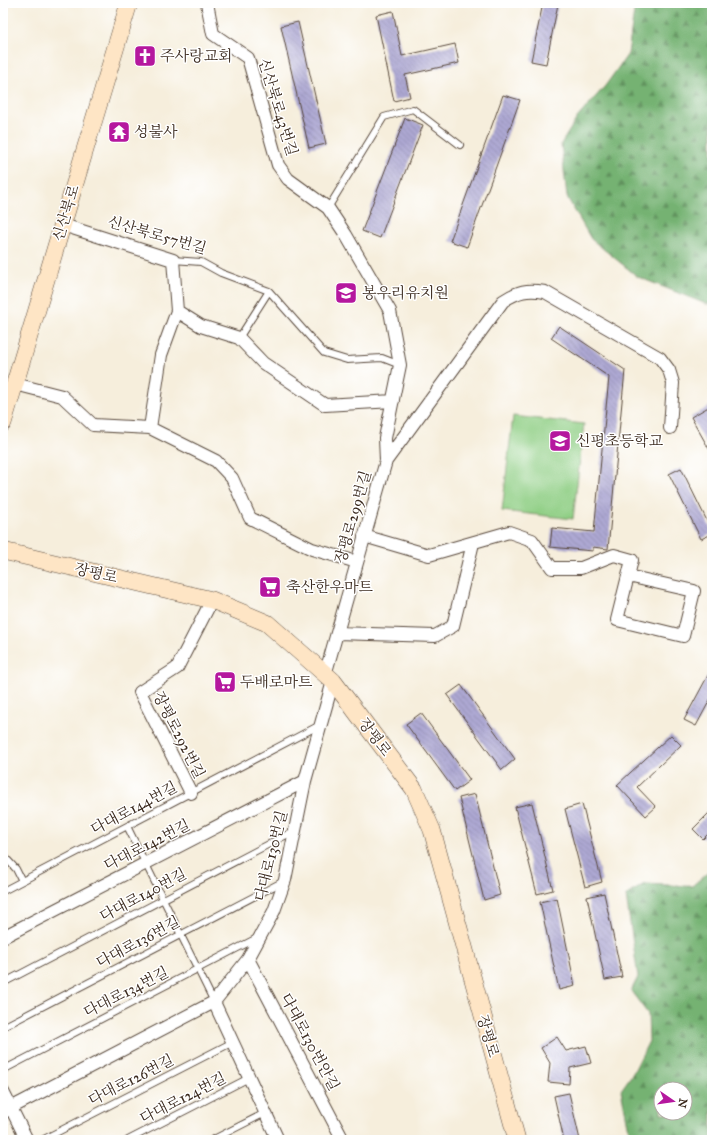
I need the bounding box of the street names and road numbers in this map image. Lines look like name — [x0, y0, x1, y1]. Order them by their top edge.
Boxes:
street label: 신산북로43번길 — [255, 56, 301, 158]
street label: 신산북로 — [49, 182, 83, 243]
street label: 신산북로57번길 — [106, 212, 208, 258]
street label: 장평로299번길 — [331, 468, 375, 566]
street label: 장평로 — [73, 559, 120, 587]
street label: 장평로292번길 — [149, 688, 209, 782]
street label: 장평로 — [355, 714, 396, 760]
street label: 다대로144번길 — [88, 778, 180, 838]
street label: 다대로130번길 — [251, 809, 291, 903]
street label: 다대로142번길 — [101, 816, 193, 874]
street label: 다대로140번길 — [97, 865, 189, 925]
street label: 다대로136번길 — [93, 912, 183, 972]
street label: 다대로134번길 — [81, 963, 171, 1021]
street label: 다대로130번안길 — [277, 990, 343, 1094]
street label: 장평로 — [473, 1013, 503, 1060]
street label: 다대로126번길 — [85, 1051, 177, 1109]
street label: 다대로124번길 — [137, 1069, 229, 1127]

